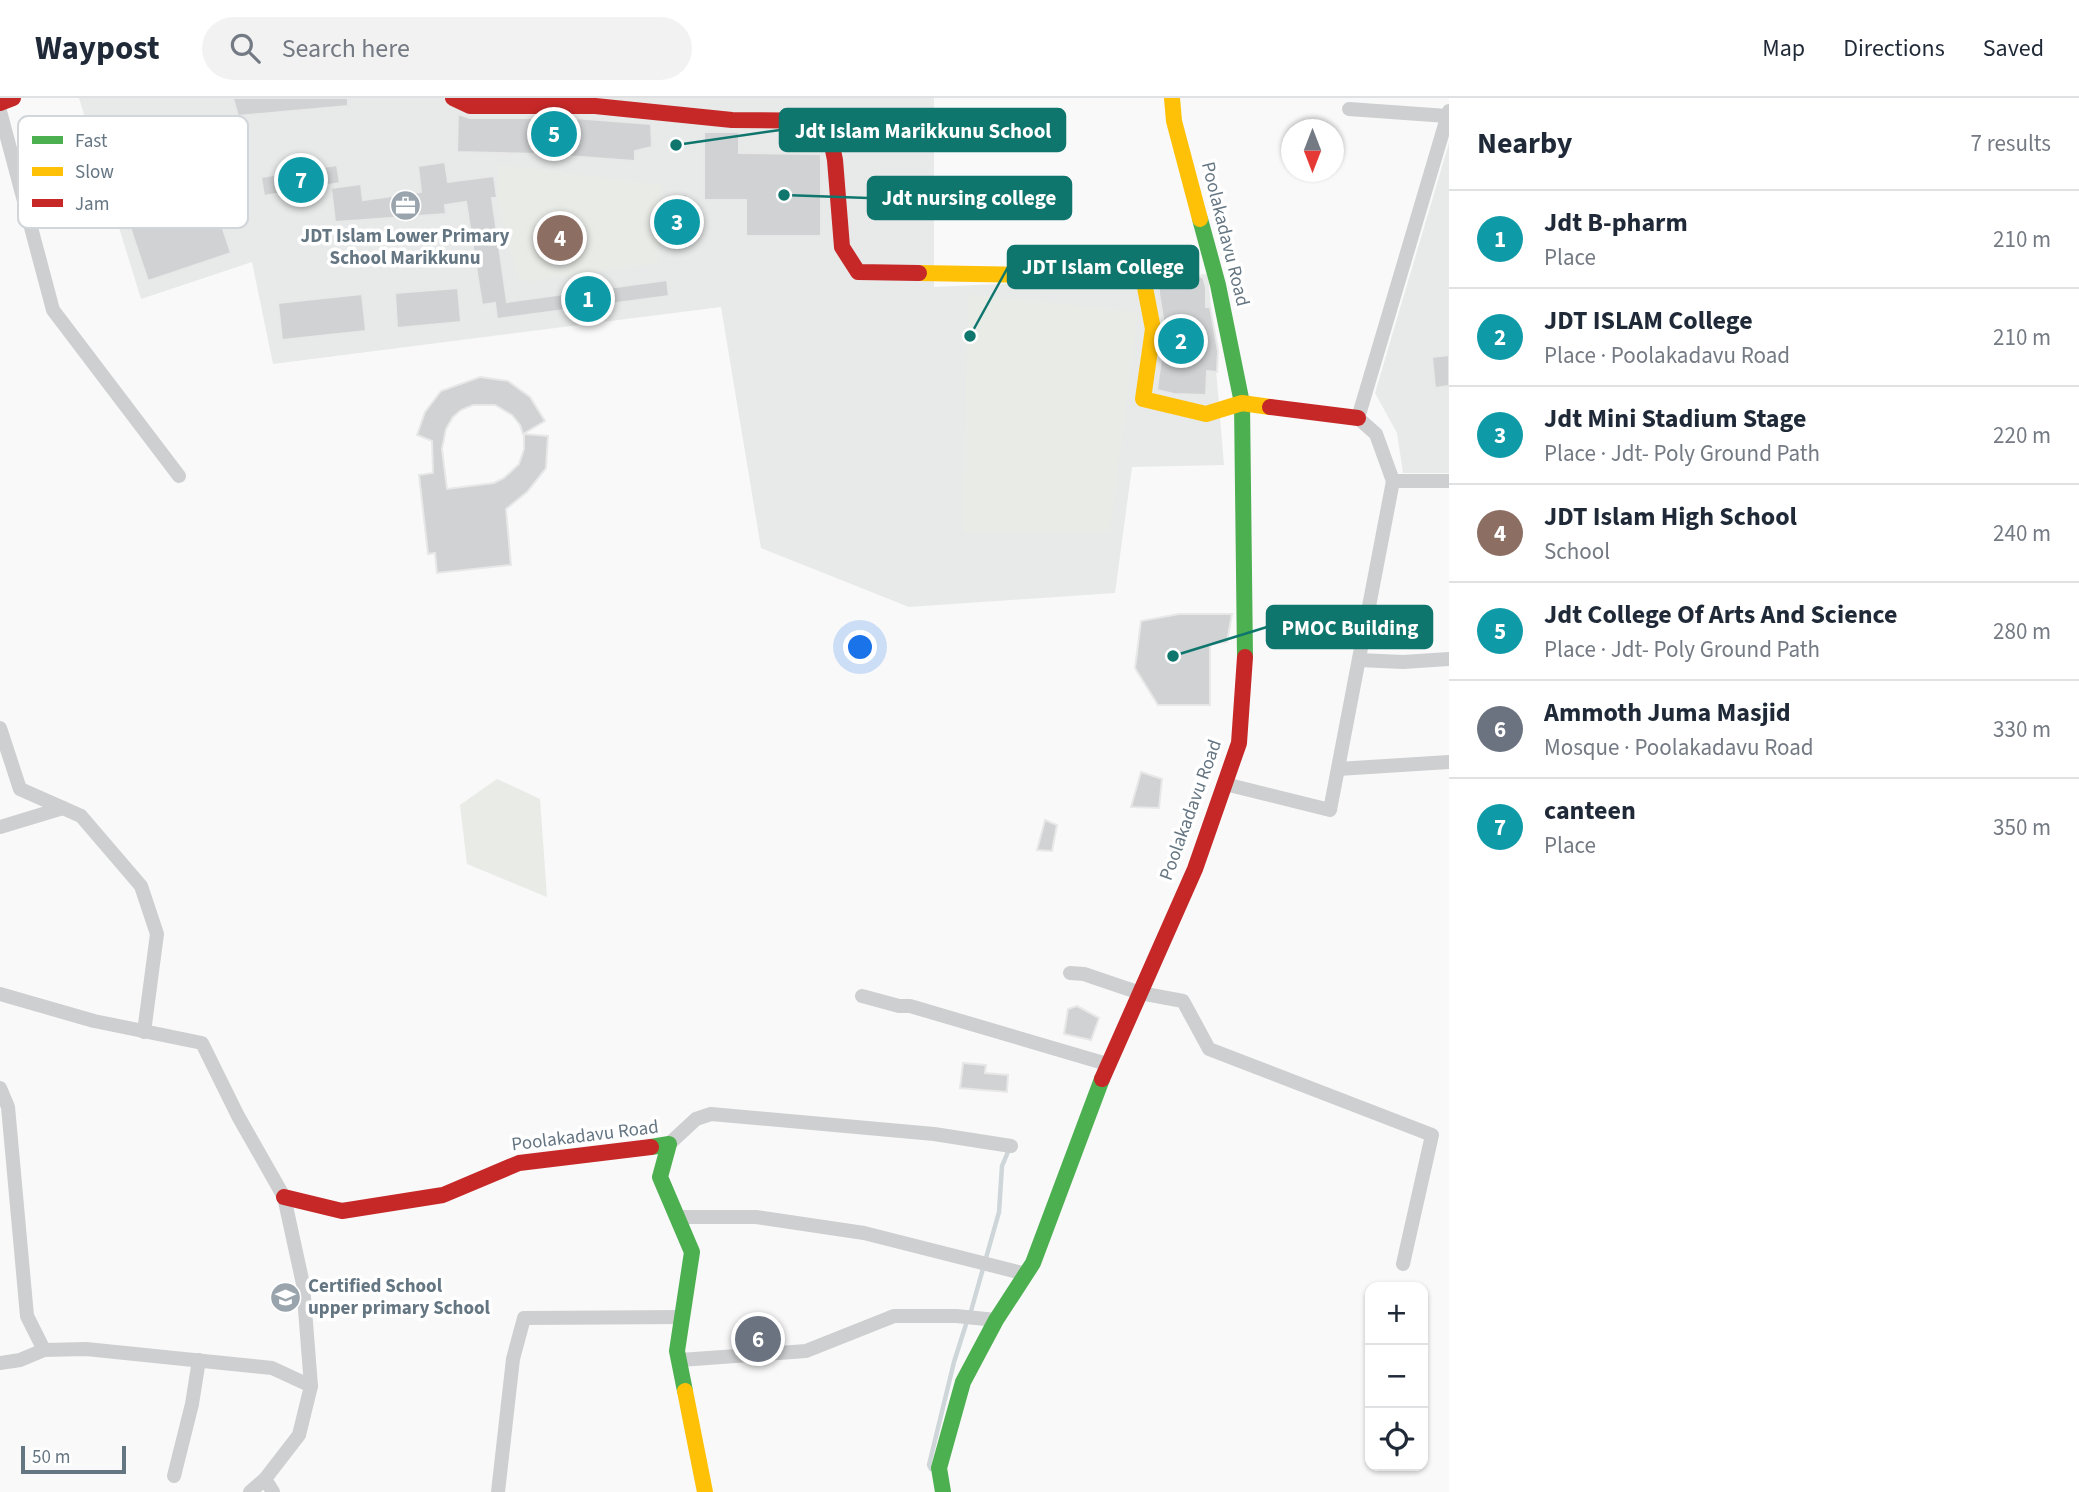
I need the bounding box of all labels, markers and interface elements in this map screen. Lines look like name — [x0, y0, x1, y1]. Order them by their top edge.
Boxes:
search box — [202, 17, 692, 80]
text: Waypost — [35, 25, 160, 72]
icon: search — [226, 29, 264, 67]
text: Search here — [282, 30, 410, 67]
text: Map — [1762, 31, 1805, 66]
text: Directions — [1843, 31, 1945, 66]
text: Saved — [1983, 31, 2044, 66]
pin: 5 — [531, 108, 577, 160]
callout: Jdt Islam Marikkunu School — [780, 109, 1065, 151]
legend — [18, 116, 248, 228]
text: Jdt Islam Marikkunu School — [795, 116, 1051, 146]
north arrow — [1281, 119, 1344, 182]
text: Nearby — [1477, 122, 1572, 165]
text: 7 results — [1971, 127, 2051, 160]
text: Fast — [75, 128, 108, 155]
pin: 7 — [278, 154, 324, 206]
text: Slow — [75, 159, 114, 186]
street label: Poolakadavu Road — [1194, 159, 1256, 309]
callout: Jdt nursing college — [868, 177, 1071, 219]
text: Jdt nursing college — [882, 183, 1057, 213]
office icon: JDT Islam Lower Primary School Marikkunu — [388, 188, 422, 222]
text: Jam — [75, 191, 109, 218]
pin: 3 — [654, 196, 700, 248]
text: Jdt B-pharm — [1544, 204, 1688, 241]
pin: 4 — [537, 212, 583, 264]
place label: JDT Islam Lower Primary School Marikkunu — [300, 223, 510, 272]
text: 1 — [1494, 223, 1506, 256]
text: 210 m — [1993, 223, 2051, 256]
text: Place — [1544, 241, 1596, 274]
callout: JDT Islam College — [1008, 246, 1198, 288]
text: JDT Islam College — [1022, 252, 1184, 282]
pin: 1 — [565, 273, 611, 325]
text: JDT ISLAM College — [1544, 302, 1753, 339]
pin: 2 — [1158, 315, 1204, 367]
text: 2 — [1494, 321, 1506, 354]
text: 210 m — [1993, 321, 2051, 354]
text: Place · Poolakadavu Road — [1544, 339, 1790, 372]
text: Jdt Mini Stadium Stage — [1544, 400, 1806, 437]
text: 3 — [1494, 419, 1506, 452]
text: 220 m — [1993, 419, 2051, 452]
text: Place · Jdt- Poly Ground Path — [1544, 437, 1820, 470]
text: JDT Islam High School — [1544, 498, 1797, 535]
text: 4 — [1494, 517, 1506, 550]
text: 240 m — [1993, 517, 2051, 550]
text: School — [1544, 535, 1610, 568]
text: Jdt College Of Arts And Science — [1544, 596, 1897, 633]
callout: PMOC Building — [1267, 606, 1432, 648]
text: PMOC Building — [1282, 613, 1418, 643]
text: 5 — [1494, 615, 1506, 648]
text: 280 m — [1993, 615, 2051, 648]
your location — [843, 630, 877, 664]
text: Place · Jdt- Poly Ground Path — [1544, 633, 1820, 666]
text: Ammoth Juma Masjid — [1544, 694, 1791, 731]
text: 6 — [1494, 713, 1506, 746]
text: 330 m — [1993, 713, 2051, 746]
text: Mosque · Poolakadavu Road — [1544, 731, 1814, 764]
street label: Poolakadavu Road — [1153, 736, 1229, 884]
text: canteen — [1544, 792, 1636, 829]
text: 7 — [1494, 811, 1506, 844]
text: 350 m — [1993, 811, 2051, 844]
text: Place — [1544, 829, 1596, 862]
street label: Poolakadavu Road — [510, 1114, 660, 1158]
place label: Certified School upper primary School — [308, 1273, 491, 1322]
school or university icon: Certified School upper primary School — [268, 1280, 302, 1314]
map controls — [1365, 1282, 1428, 1471]
button: + — [1365, 1282, 1428, 1345]
pin: 6 — [735, 1313, 781, 1365]
button: − — [1365, 1345, 1428, 1408]
button: locate — [1365, 1408, 1428, 1471]
scale bar — [21, 1443, 126, 1475]
text: 50 m — [32, 1444, 70, 1471]

